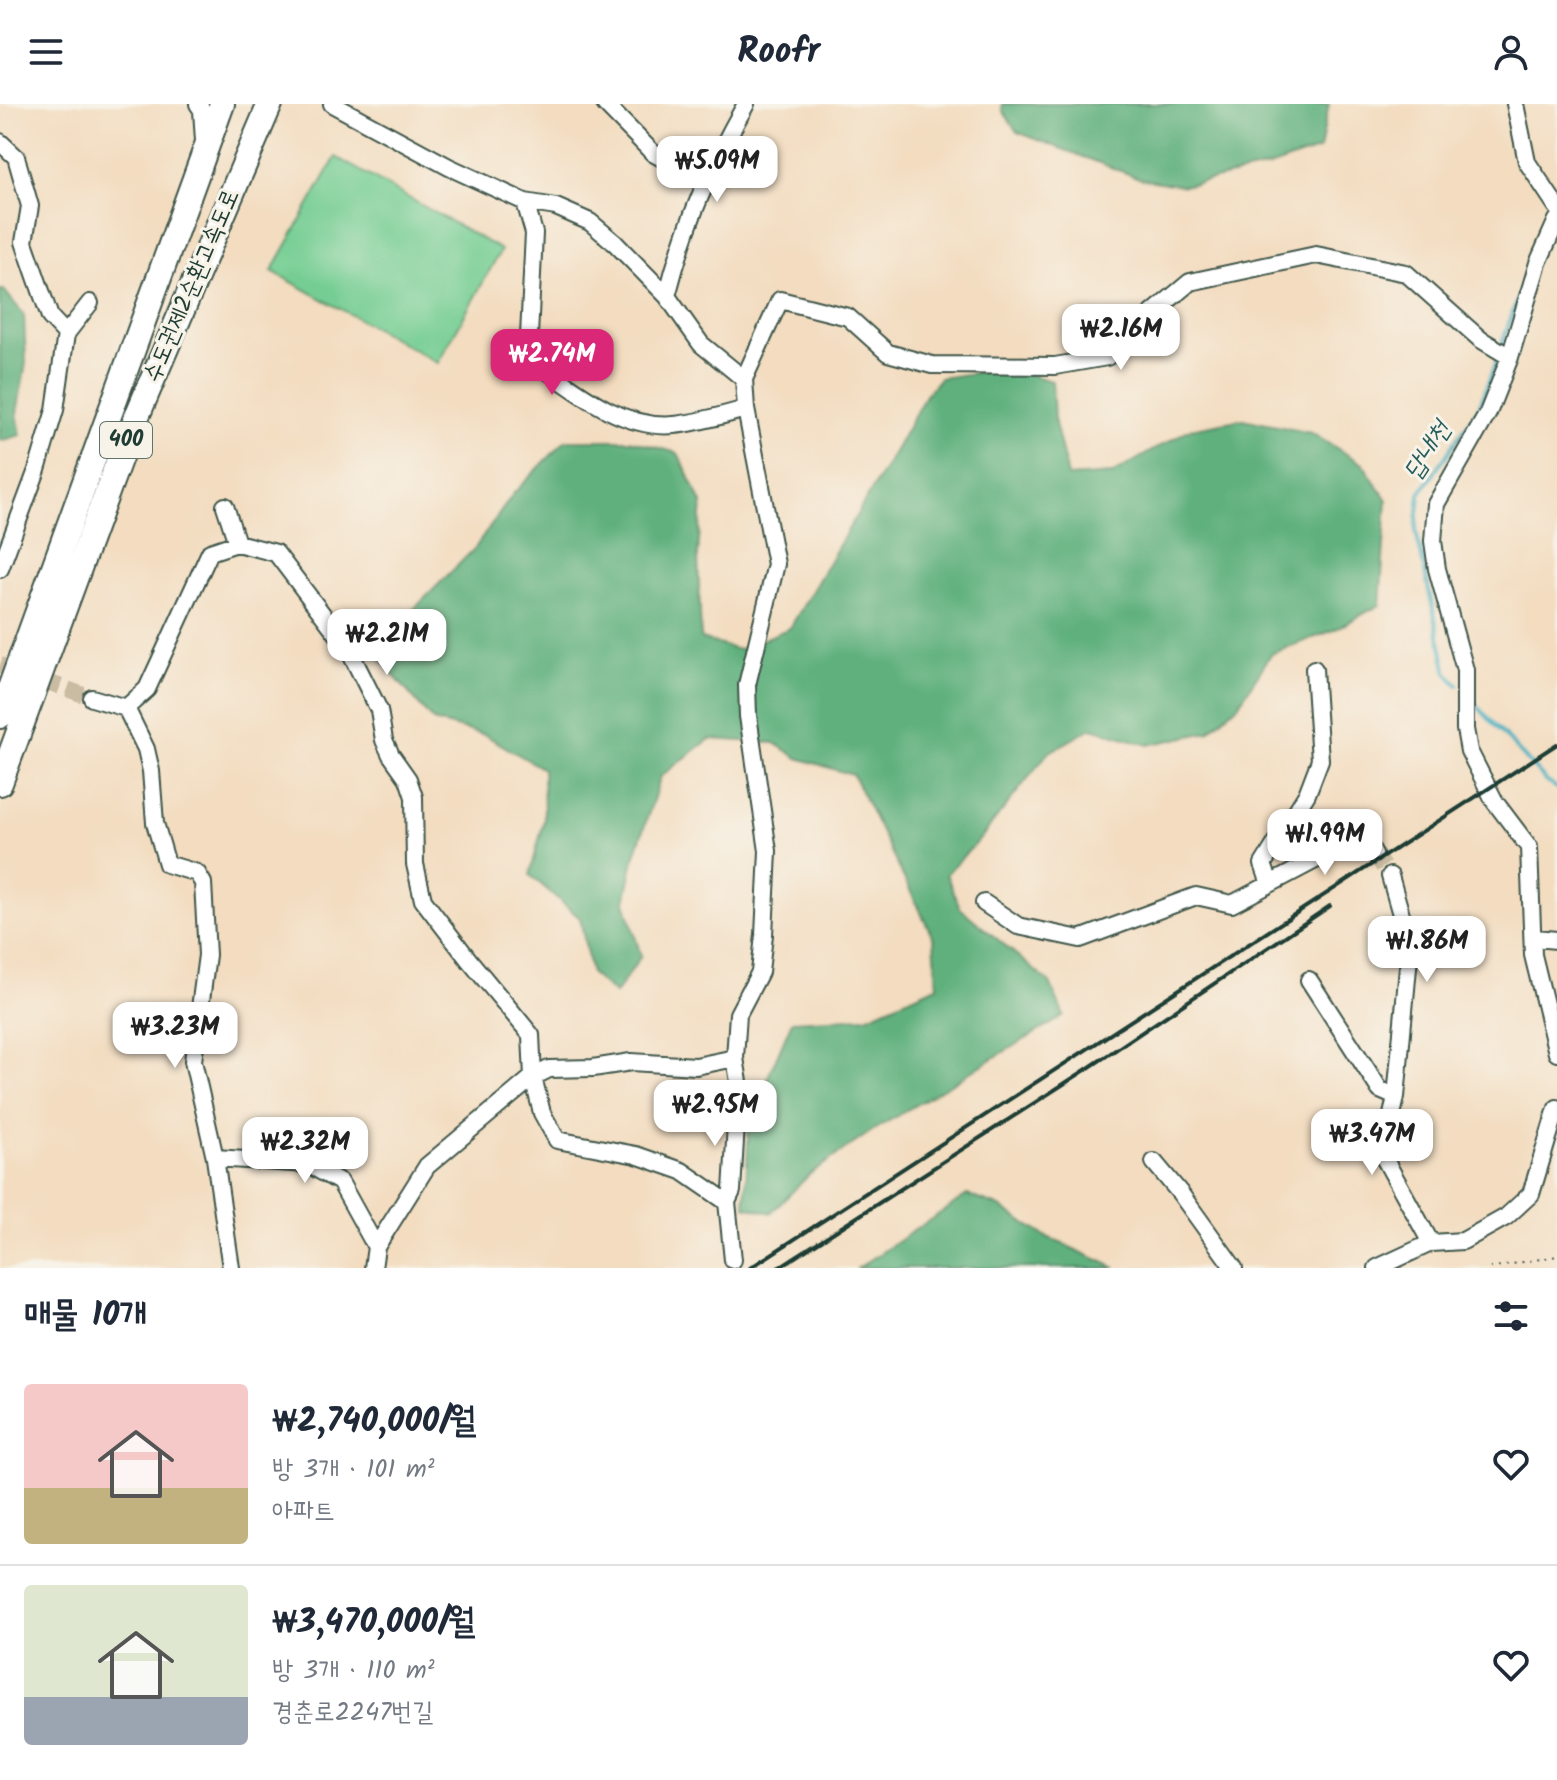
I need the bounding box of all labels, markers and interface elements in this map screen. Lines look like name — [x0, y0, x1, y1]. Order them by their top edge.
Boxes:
text: Roofr — [737, 24, 820, 81]
icon: menu — [24, 30, 68, 74]
icon: person — [1489, 30, 1533, 74]
pin: ₩5.09M — [652, 136, 782, 204]
text: ₩5.09M — [675, 141, 759, 183]
street label: 수도권제2순환고속도로 — [134, 183, 250, 389]
pin: ₩2.16M — [1056, 304, 1186, 372]
text: ₩2.16M — [1080, 309, 1162, 351]
pin: ₩2.74M — [487, 329, 617, 397]
text: ₩2.74M — [509, 334, 595, 376]
water label: 답내천 — [1393, 411, 1464, 489]
road number: 400 — [100, 422, 152, 458]
pin: ₩2.21M — [322, 609, 452, 677]
text: ₩2.21M — [345, 614, 429, 656]
pin: ₩1.99M — [1260, 809, 1390, 877]
text: ₩1.99M — [1285, 814, 1365, 856]
pin: ₩1.86M — [1362, 916, 1492, 984]
text: ₩1.86M — [1386, 921, 1468, 963]
pin: ₩3.23M — [110, 1002, 240, 1070]
text: ₩3.23M — [131, 1007, 219, 1049]
pin: ₩2.95M — [650, 1080, 780, 1148]
text: ₩2.95M — [672, 1085, 758, 1127]
pin: ₩3.47M — [1307, 1109, 1437, 1177]
text: ₩3.47M — [1329, 1114, 1415, 1156]
pin: ₩2.32M — [240, 1117, 370, 1185]
text: ₩2.32M — [260, 1122, 350, 1164]
text: 매물 10개 — [24, 1289, 147, 1343]
icon: filters — [1489, 1294, 1533, 1338]
text: ₩2,740,000/월 — [272, 1395, 476, 1449]
icon: home — [88, 1416, 184, 1512]
icon: heart — [1489, 1442, 1533, 1486]
text: 방 3개 · 101 m² — [272, 1449, 435, 1491]
text: 아파트 — [272, 1491, 335, 1533]
text: ₩3,470,000/월 — [272, 1596, 475, 1650]
icon: home — [88, 1617, 184, 1713]
icon: heart — [1489, 1643, 1533, 1687]
text: 방 3개 · 110 m² — [272, 1650, 435, 1692]
text: 경춘로2247번길 — [272, 1692, 433, 1734]

